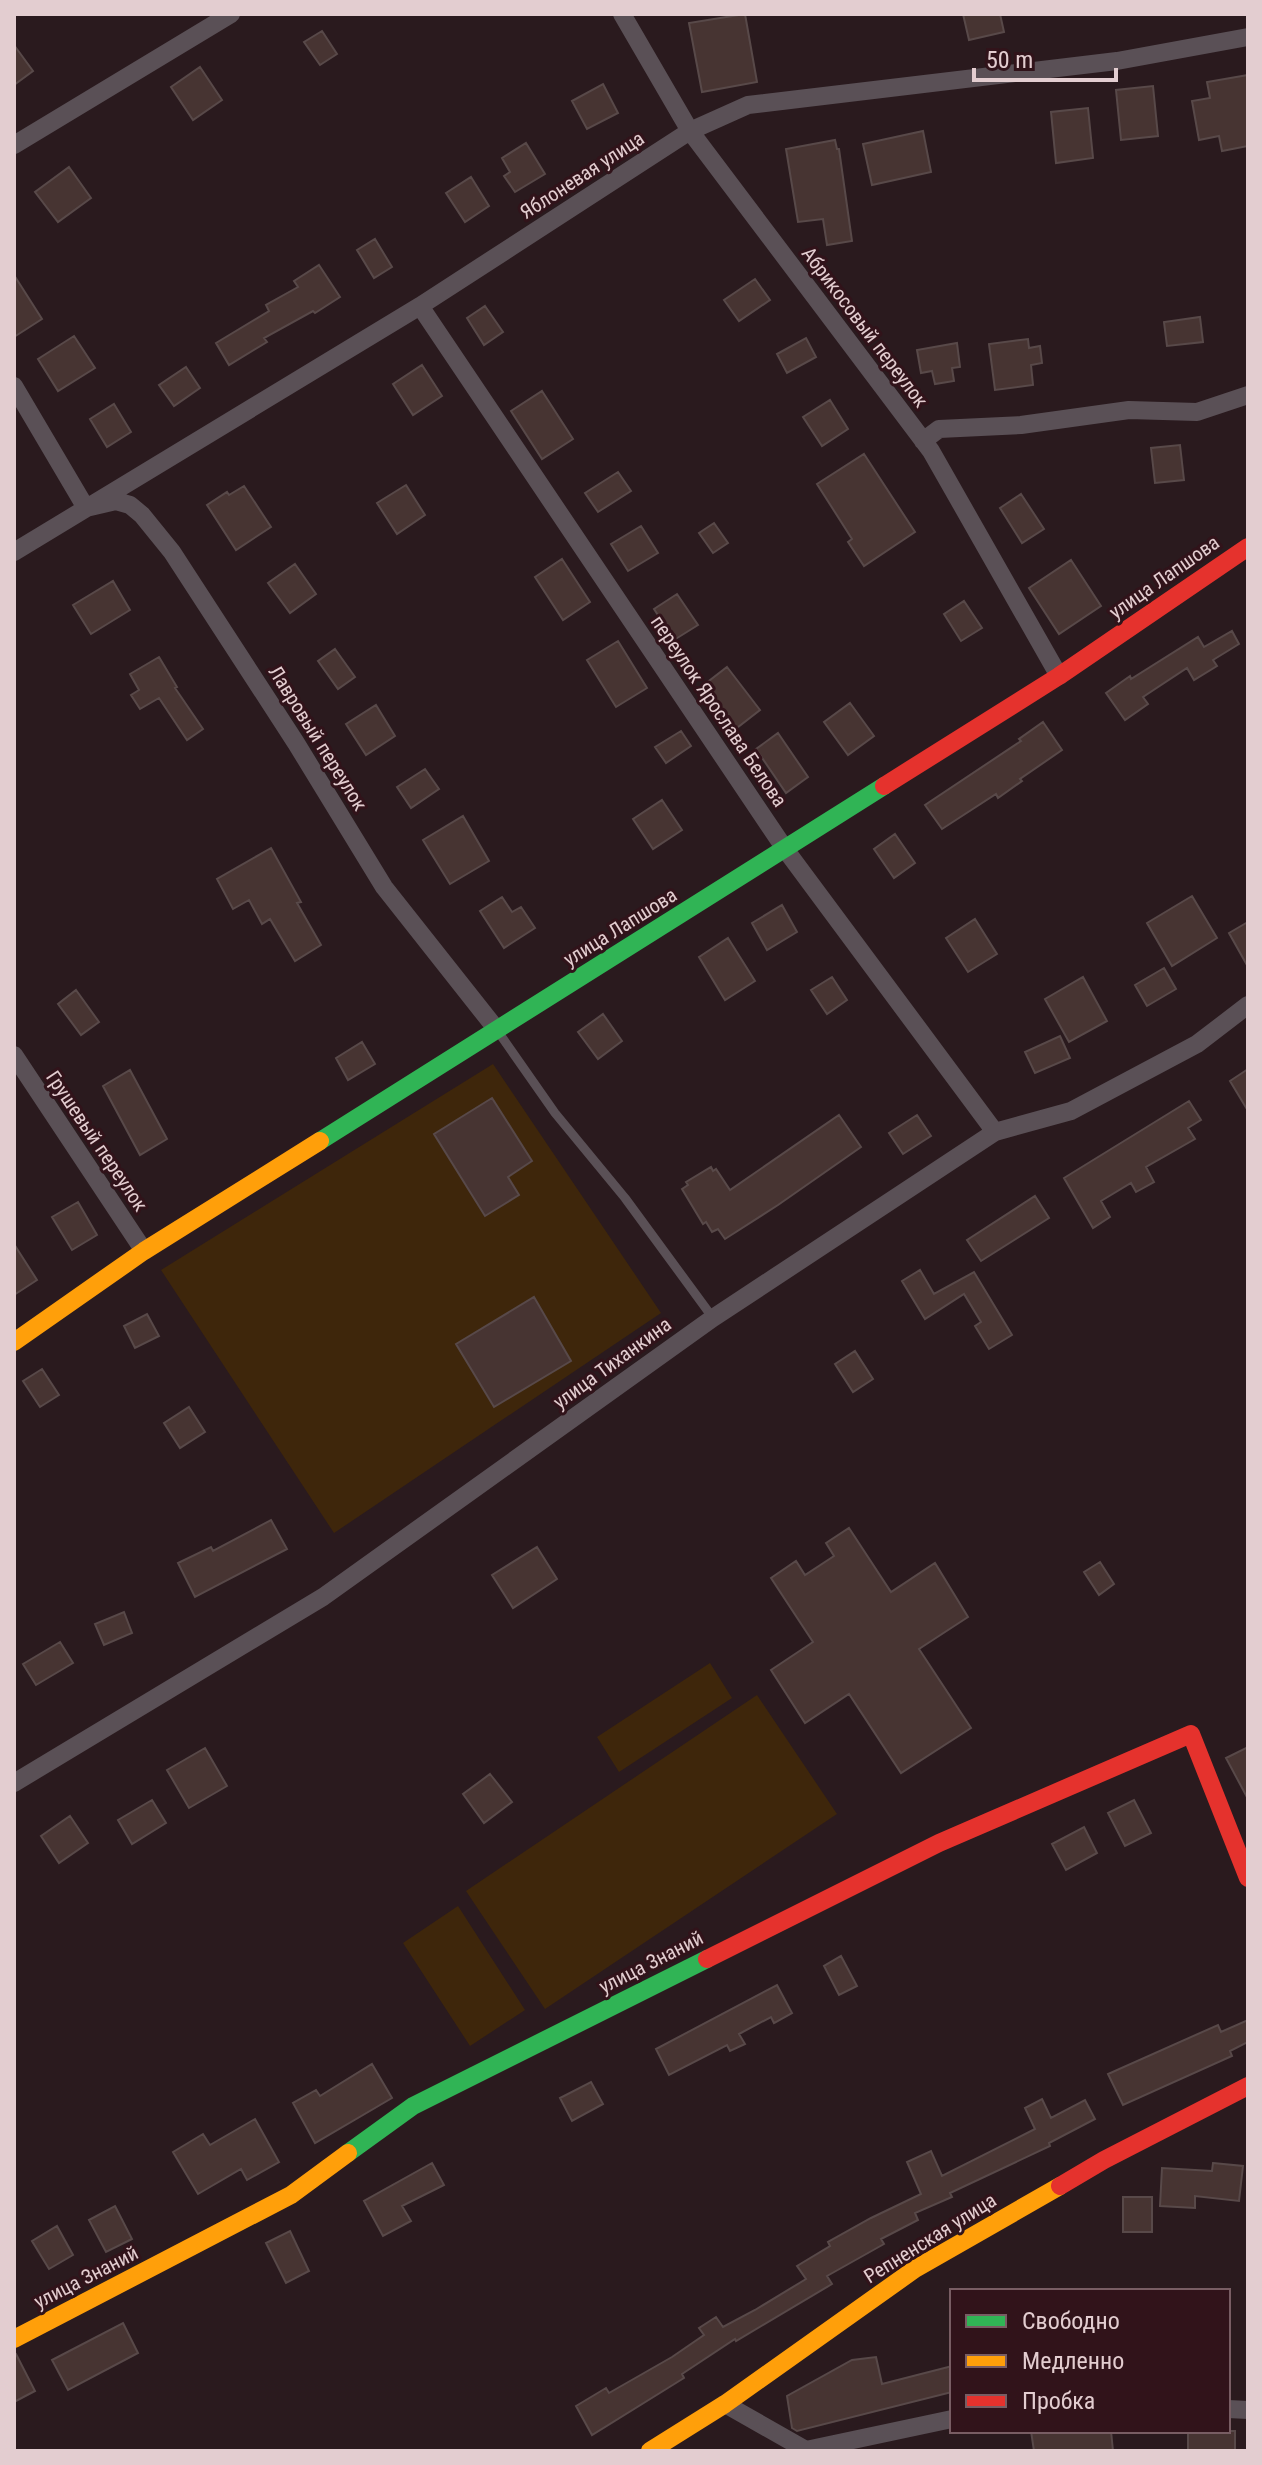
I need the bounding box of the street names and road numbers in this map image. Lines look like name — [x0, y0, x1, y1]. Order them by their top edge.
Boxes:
street label: Яблоневая улица — [515, 126, 649, 224]
street label: Абрикосовый переулок — [797, 242, 933, 412]
street label: улица Лапшова — [1104, 530, 1224, 624]
street label: переулок Ярослава Белова — [646, 611, 792, 811]
street label: Лавровый переулок — [264, 661, 373, 815]
street label: улица Лапшова — [559, 883, 681, 971]
street label: Грушевый переулок — [41, 1066, 153, 1216]
street label: улица Тиханкина — [548, 1312, 676, 1414]
street label: улица Знаний — [595, 1926, 707, 1998]
street label: Репненская улица — [859, 2188, 1001, 2288]
street label: улица Знаний — [30, 2241, 142, 2313]

